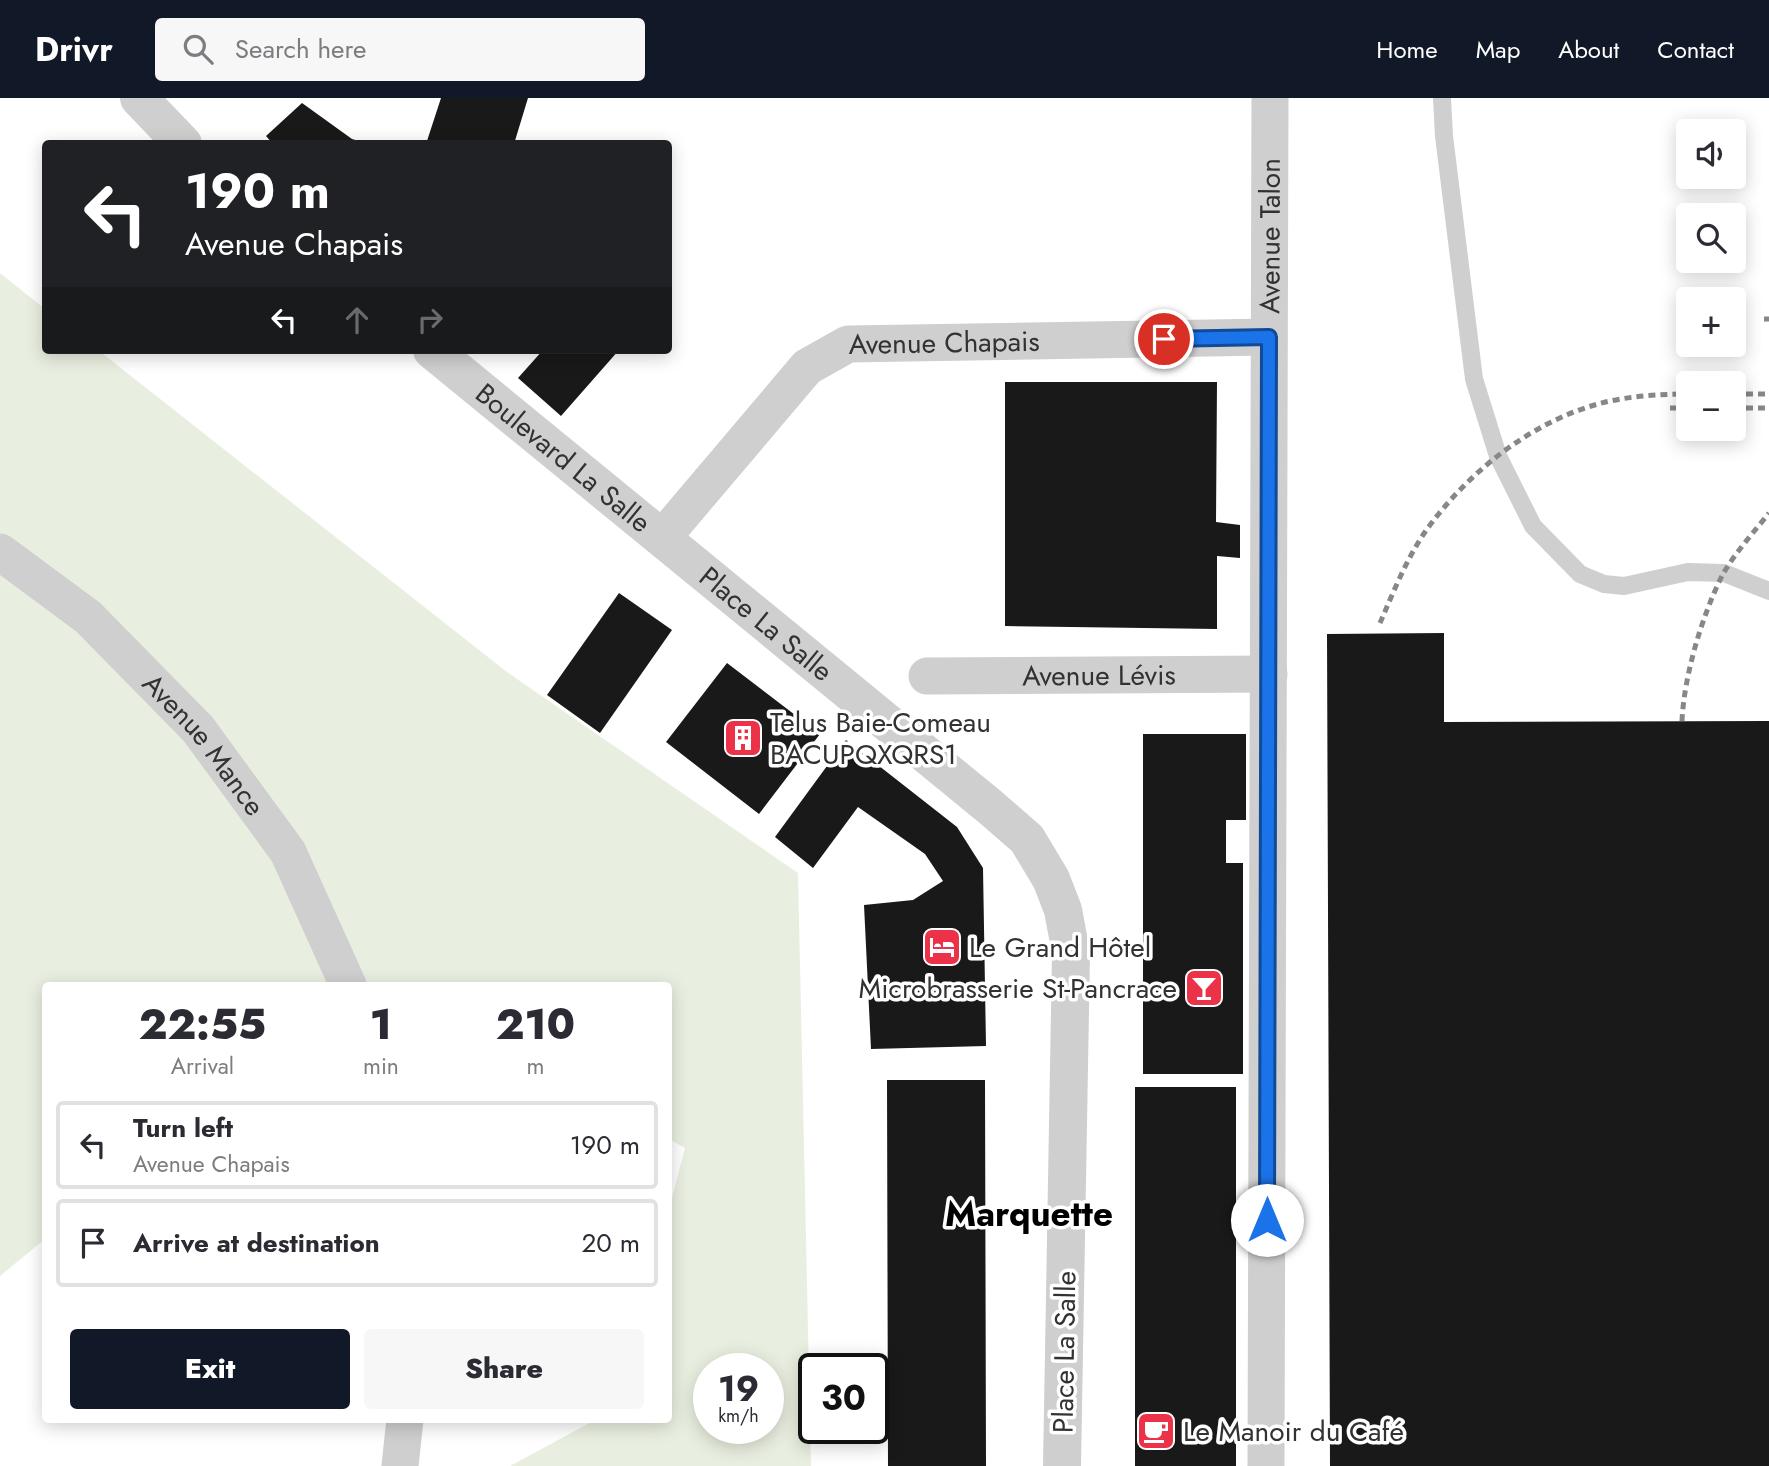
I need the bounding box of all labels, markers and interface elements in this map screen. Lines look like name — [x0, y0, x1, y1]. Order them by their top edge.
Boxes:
search box — [155, 18, 645, 81]
text: Drivr — [35, 26, 113, 73]
icon: search — [179, 30, 217, 68]
text: Search here — [235, 30, 366, 68]
text: Home — [1376, 32, 1438, 67]
text: Map — [1476, 32, 1520, 67]
text: About — [1558, 32, 1619, 67]
text: Contact — [1657, 32, 1734, 67]
map controls — [1676, 119, 1746, 441]
button: sound — [1676, 119, 1746, 189]
text: 190 m — [185, 156, 330, 226]
street label: Avenue Talon — [1249, 158, 1291, 314]
icon: left — [70, 168, 161, 259]
button: search — [1676, 203, 1746, 273]
text: Avenue Chapais — [185, 221, 403, 267]
button: + — [1676, 287, 1746, 357]
icon: left — [265, 301, 303, 339]
icon: ahead — [338, 301, 376, 339]
icon: right — [411, 301, 449, 339]
pin — [1134, 309, 1194, 369]
icon: arrive — [1145, 320, 1183, 358]
street label: Avenue Chapais — [848, 321, 1040, 365]
button: − — [1676, 371, 1746, 441]
street label: Boulevard La Salle — [466, 374, 660, 543]
street label: Place La Salle — [690, 557, 842, 691]
street label: Avenue Lévis — [1022, 655, 1176, 696]
street label: Avenue Mance — [133, 664, 275, 824]
place label: Telus Baie-Comeau BACUPQXQRS1 — [770, 702, 991, 775]
building icon: Telus Baie-Comeau BACUPQXQRS1 — [722, 717, 764, 759]
hotel icon: Le Grand Hôtel — [921, 926, 963, 968]
place label: Le Grand Hôtel — [969, 927, 1151, 968]
bar icon: Microbrasserie St-Pancrace — [1183, 967, 1225, 1009]
place label: Microbrasserie St-Pancrace — [859, 968, 1177, 1009]
text: 22:55 — [139, 994, 266, 1055]
text: 1 — [370, 994, 392, 1055]
text: 210 — [496, 994, 575, 1055]
text: Arrival — [171, 1049, 234, 1083]
text: min — [363, 1049, 399, 1083]
text: m — [526, 1049, 544, 1083]
text: Turn left — [133, 1109, 233, 1147]
icon: left — [74, 1126, 112, 1164]
text: 190 m — [570, 1126, 640, 1164]
text: Avenue Chapais — [133, 1147, 290, 1181]
position arrow — [1230, 1183, 1304, 1257]
district label: Marquette — [945, 1189, 1113, 1239]
icon: arrive — [74, 1224, 112, 1262]
text: Arrive at destination — [133, 1224, 380, 1262]
text: 20 m — [582, 1224, 640, 1262]
street label: Place La Salle — [1043, 1271, 1086, 1433]
button: Exit — [70, 1329, 350, 1409]
button: Share — [364, 1329, 644, 1409]
speed limit sign: 30 — [798, 1353, 889, 1444]
text: 19 — [718, 1364, 759, 1414]
text: km/h — [718, 1403, 759, 1429]
cafe icon: Le Manoir du Café — [1135, 1410, 1177, 1452]
place label: Le Manoir du Café — [1183, 1411, 1404, 1452]

